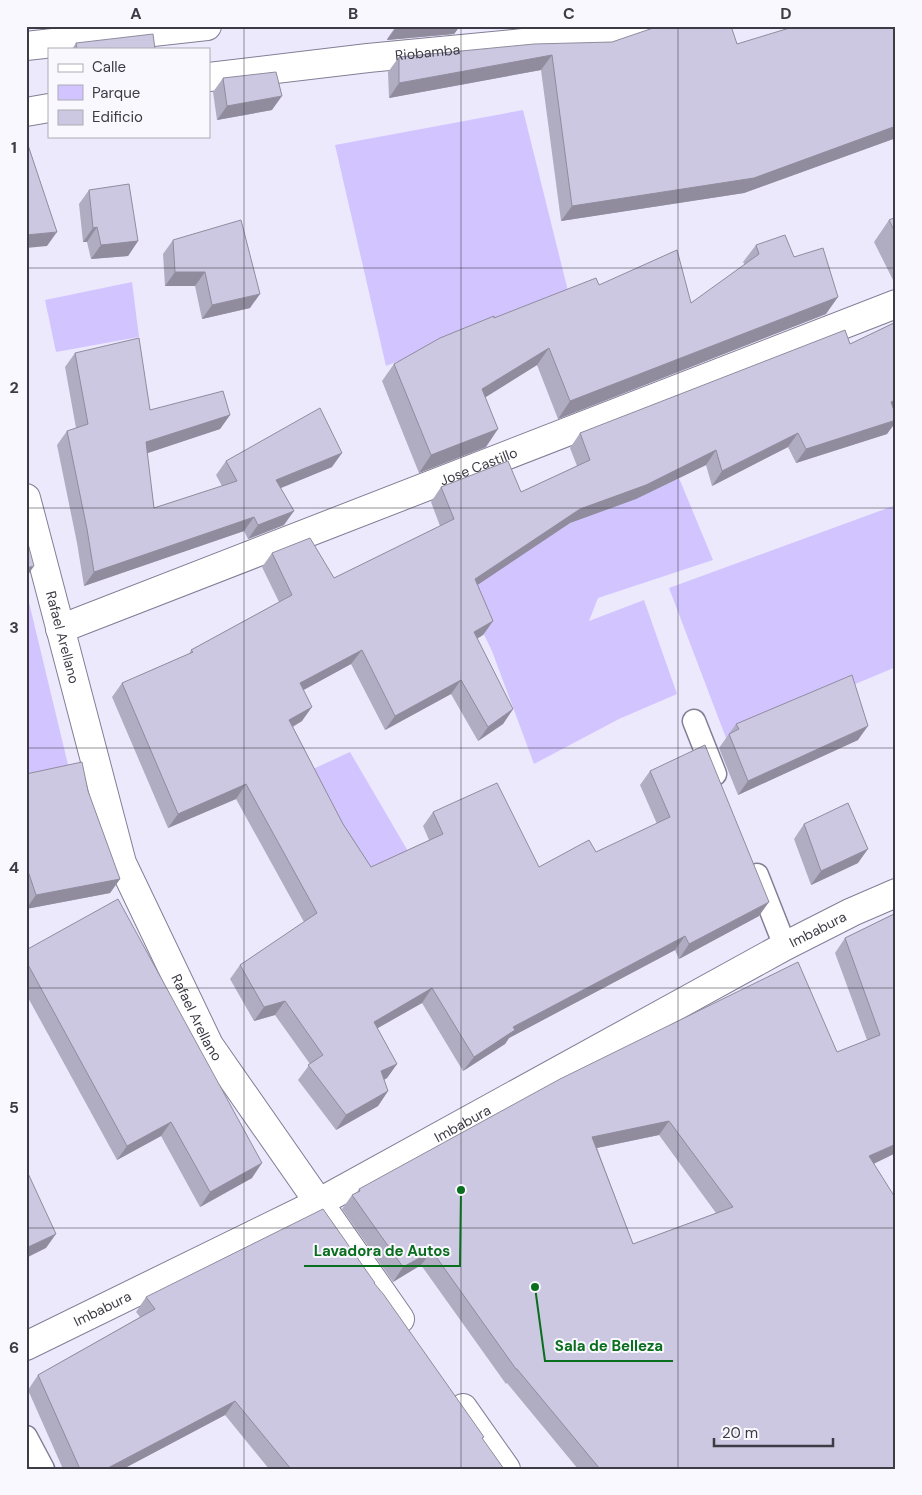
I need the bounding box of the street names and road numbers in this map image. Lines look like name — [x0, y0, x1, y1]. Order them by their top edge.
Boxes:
street label: Riobamba — [394, 40, 461, 64]
street label: Jose Castillo — [437, 443, 520, 490]
street label: Rafael Arellano — [42, 589, 83, 686]
street label: Imbabura — [786, 907, 849, 951]
street label: Rafael Arellano — [167, 971, 226, 1064]
street label: Imbabura — [431, 1101, 494, 1146]
street label: Imbabura — [71, 1287, 134, 1330]

